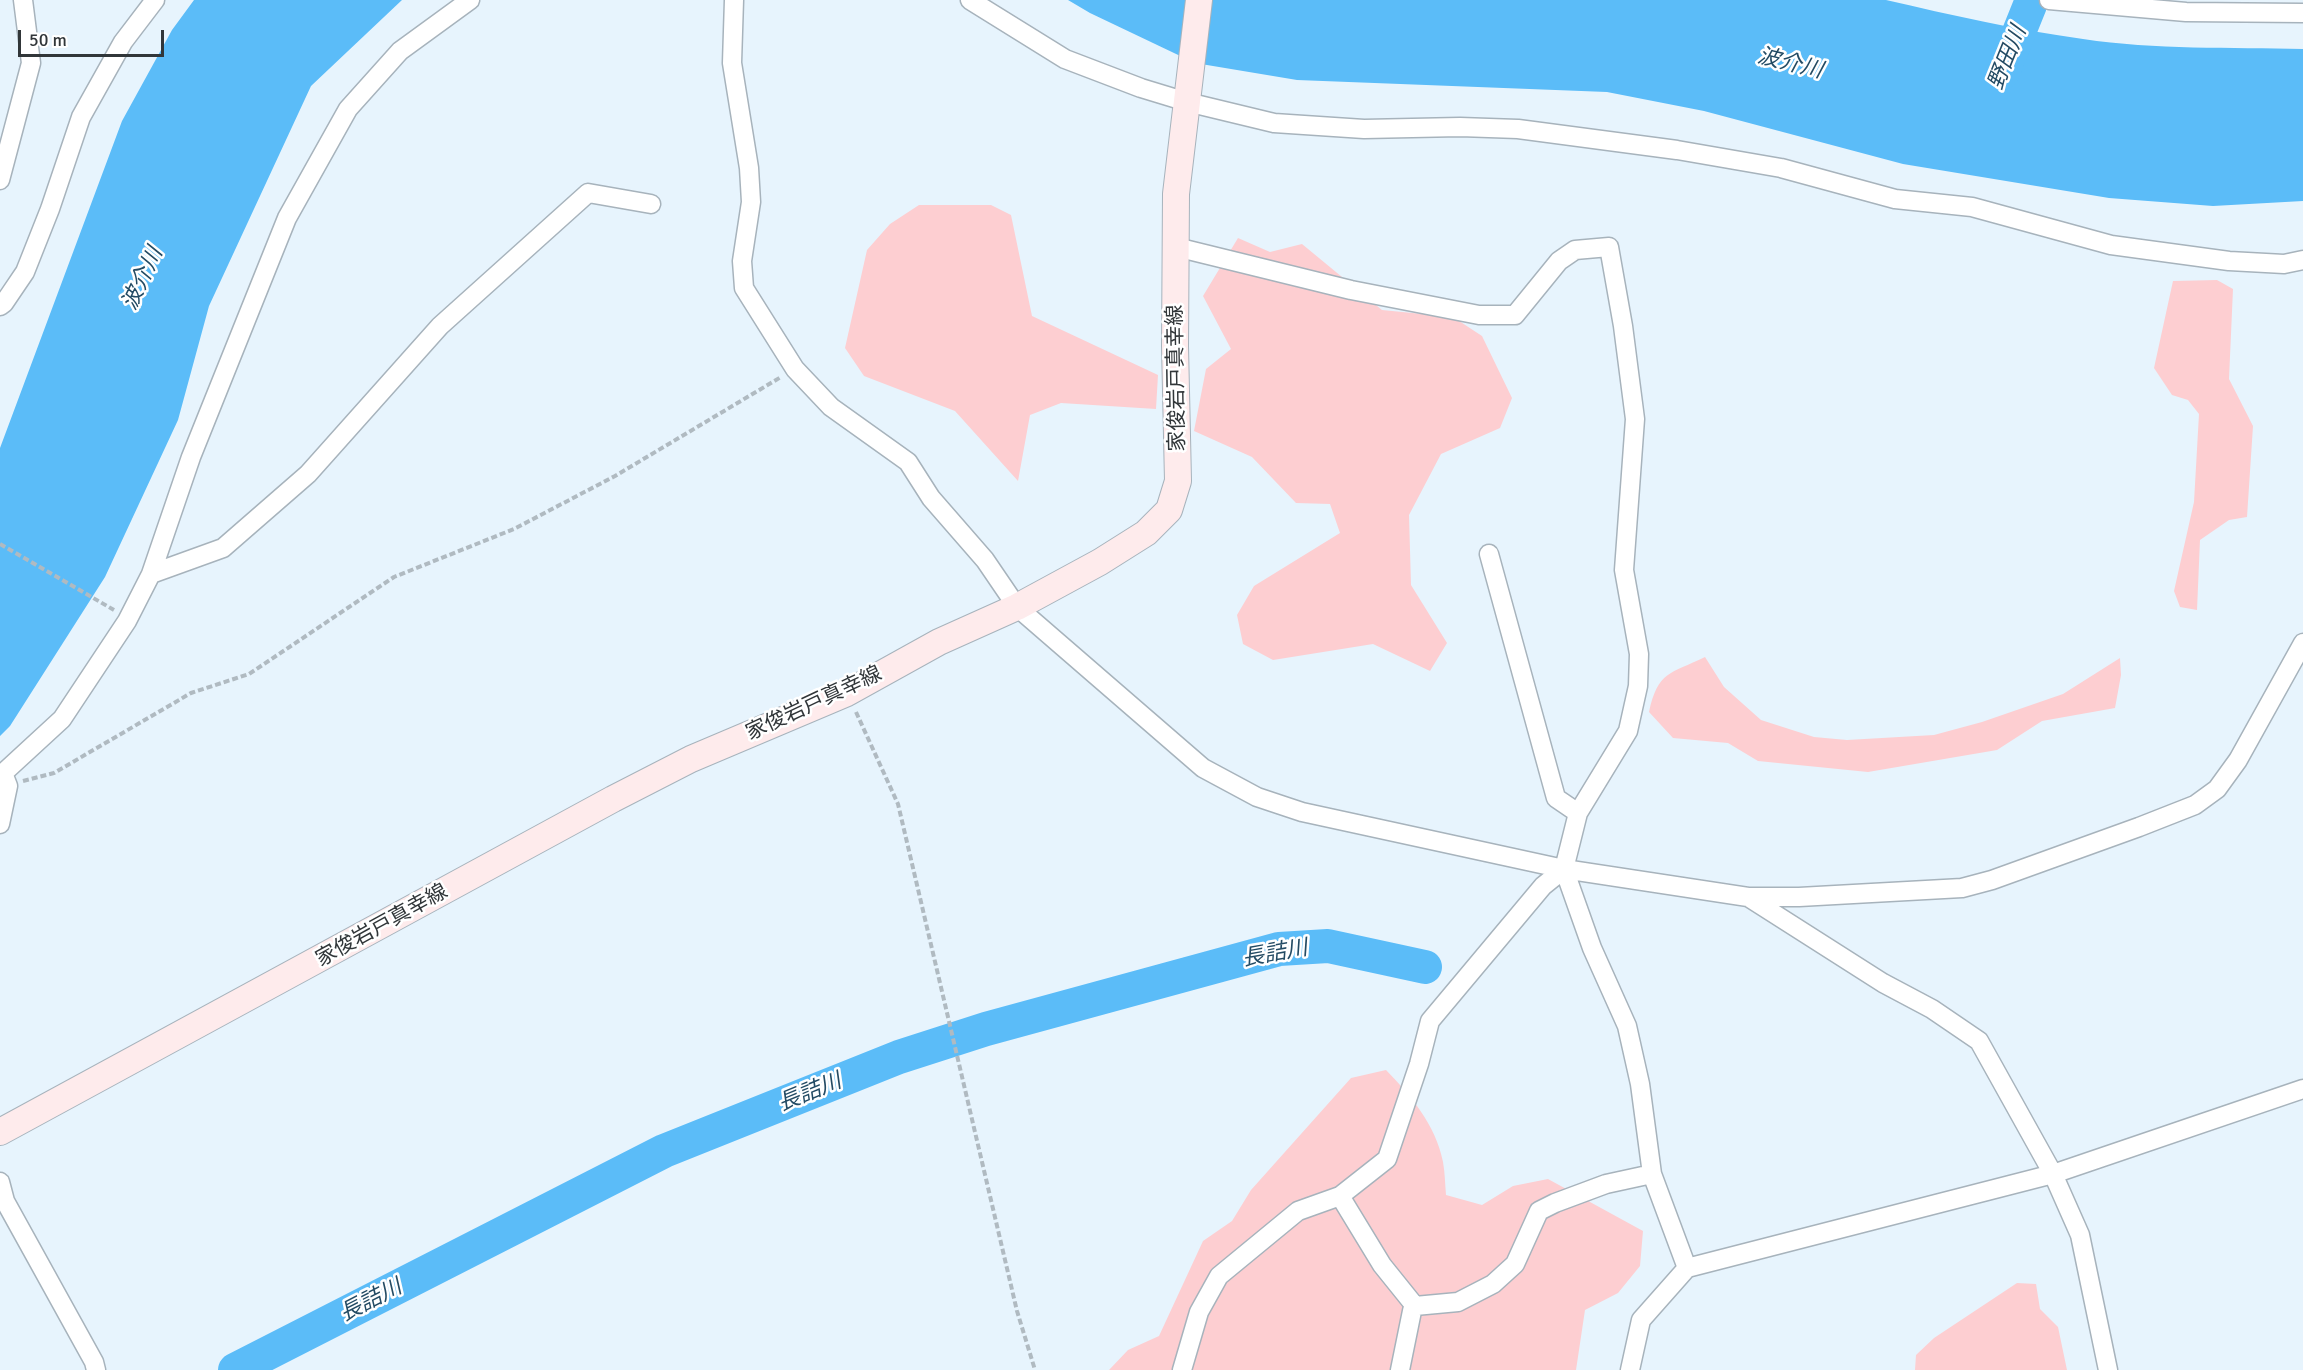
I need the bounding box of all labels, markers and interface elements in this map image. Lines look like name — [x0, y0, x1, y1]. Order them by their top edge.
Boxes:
scale bar — [21, 18, 166, 56]
water label: 野田川 — [1983, 22, 2033, 94]
text: 50 m — [29, 29, 67, 51]
water label: 波介川 — [1755, 43, 1825, 85]
water label: 波介川 — [117, 244, 169, 314]
street label: 家俊岩戸真幸線 — [1163, 304, 1191, 452]
street label: 家俊岩戸真幸線 — [742, 662, 886, 746]
street label: 家俊岩戸真幸線 — [312, 879, 452, 973]
water label: 長詰川 — [1240, 935, 1310, 973]
water label: 長詰川 — [774, 1068, 846, 1118]
water label: 長詰川 — [336, 1274, 406, 1328]

